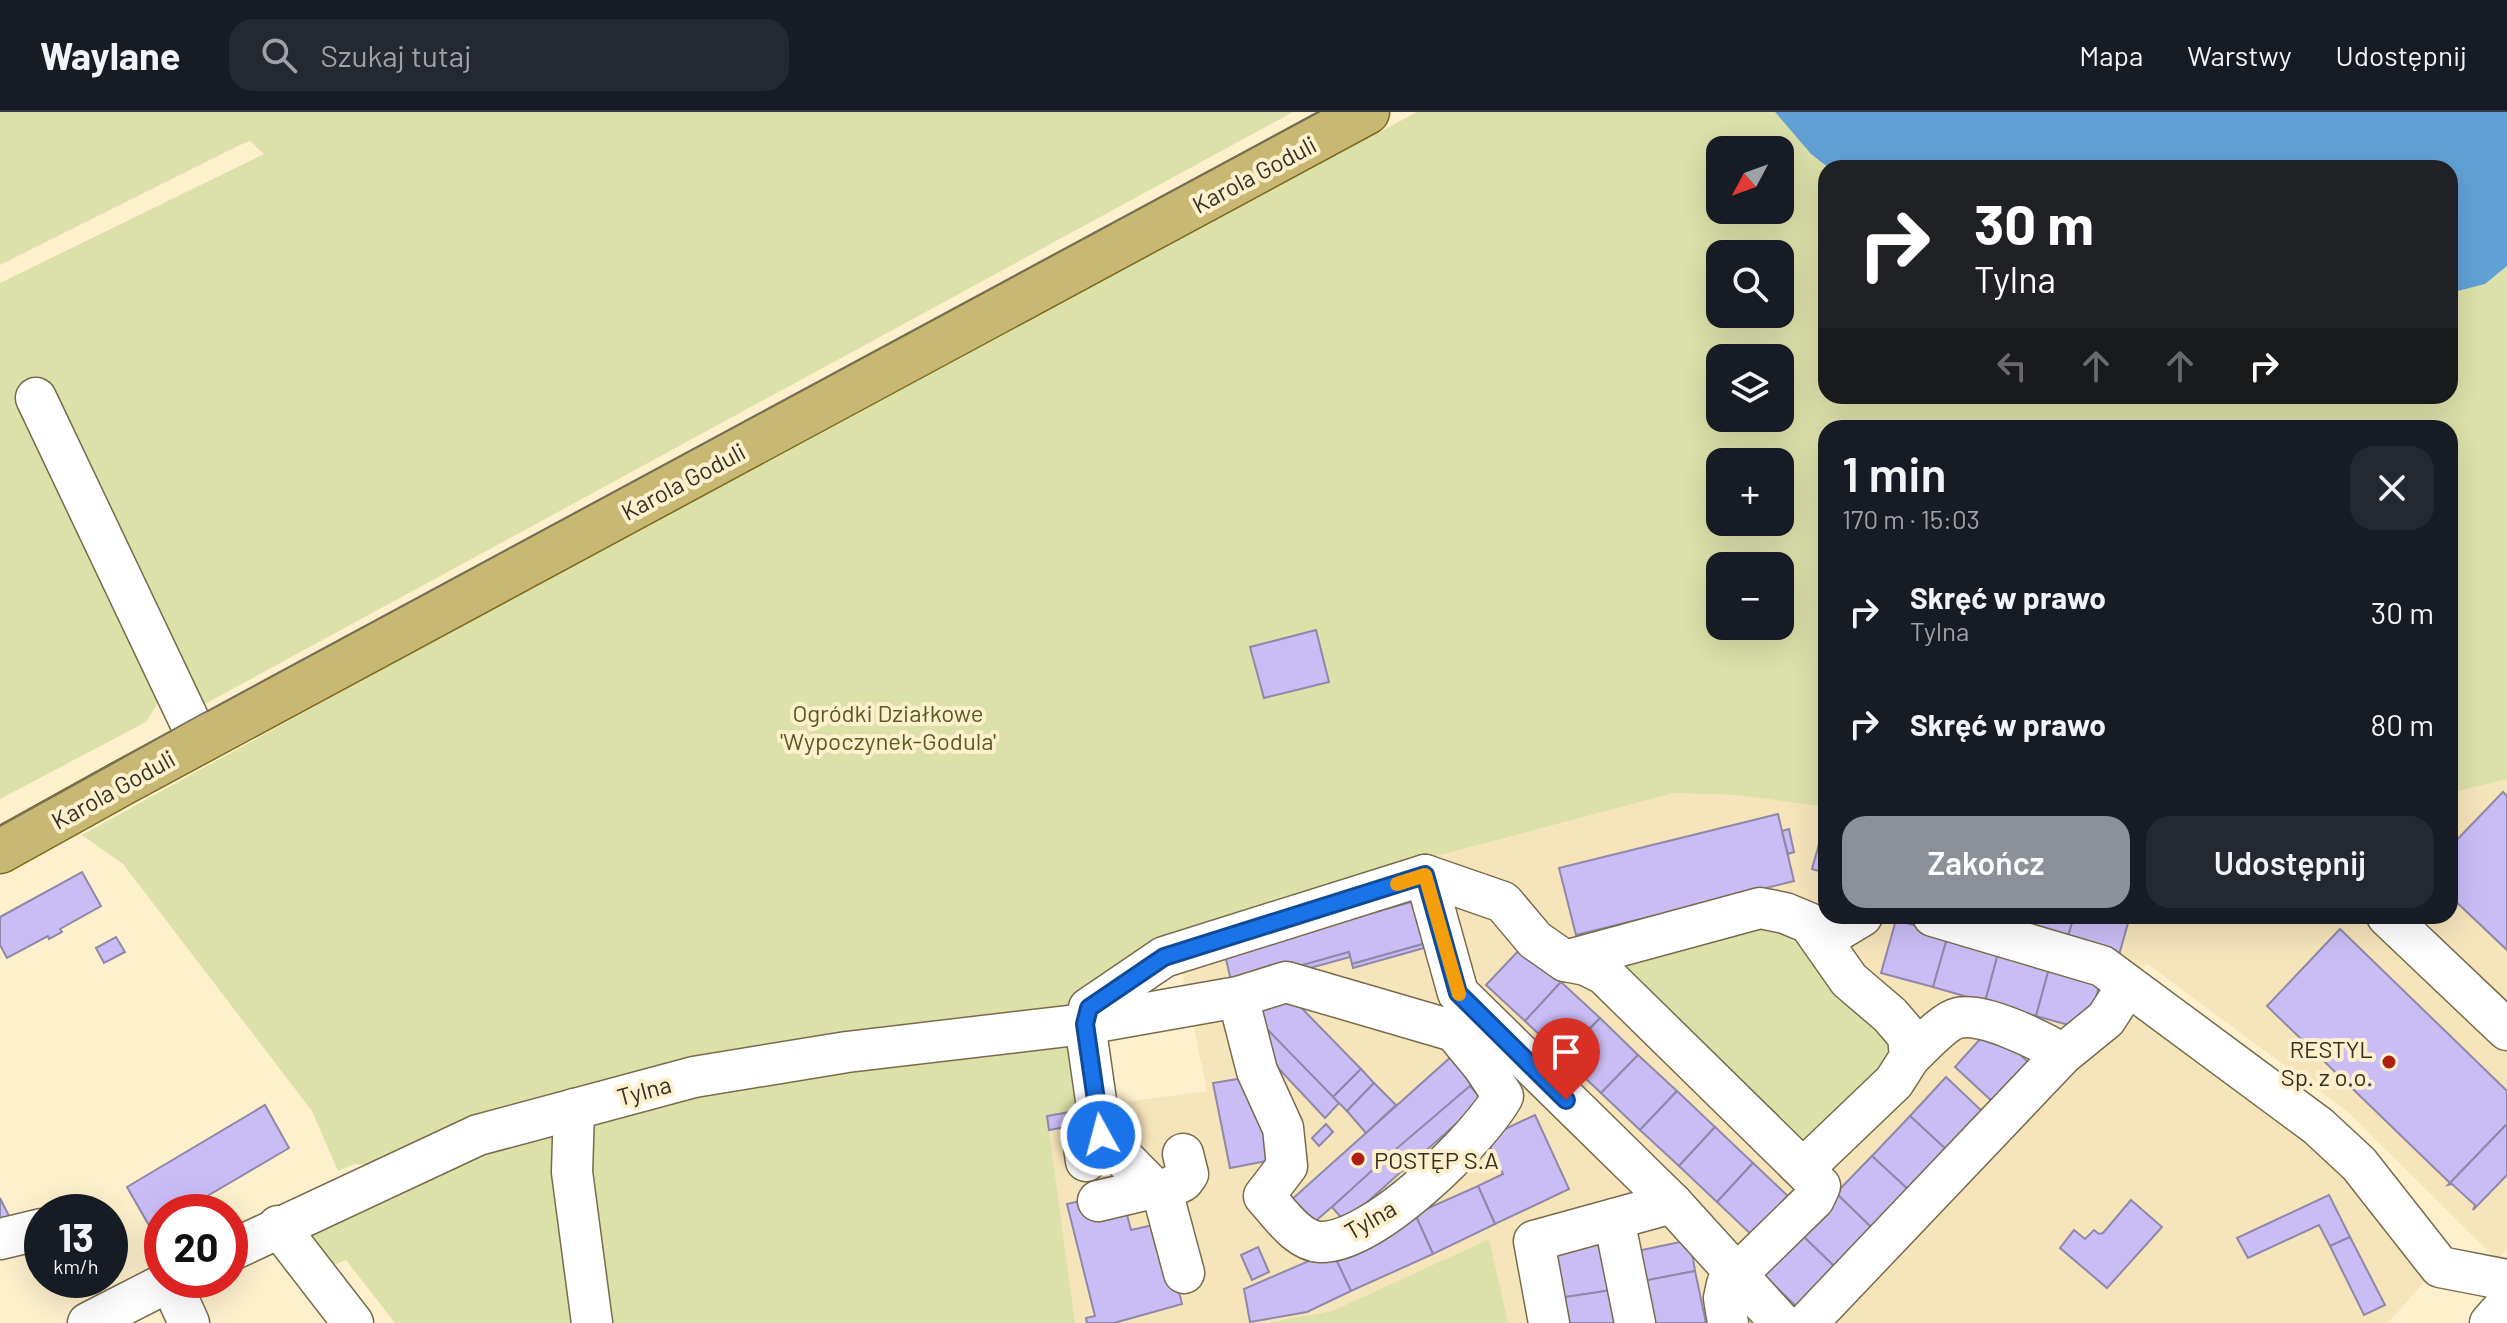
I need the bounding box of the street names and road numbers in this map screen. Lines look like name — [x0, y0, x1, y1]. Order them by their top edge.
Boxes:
street label: Karola Goduli — [1187, 129, 1321, 219]
street label: Karola Goduli — [616, 436, 750, 526]
street label: Karola Goduli — [46, 743, 180, 835]
street label: Tylna — [614, 1069, 674, 1111]
street label: Tylna — [1339, 1193, 1401, 1245]

